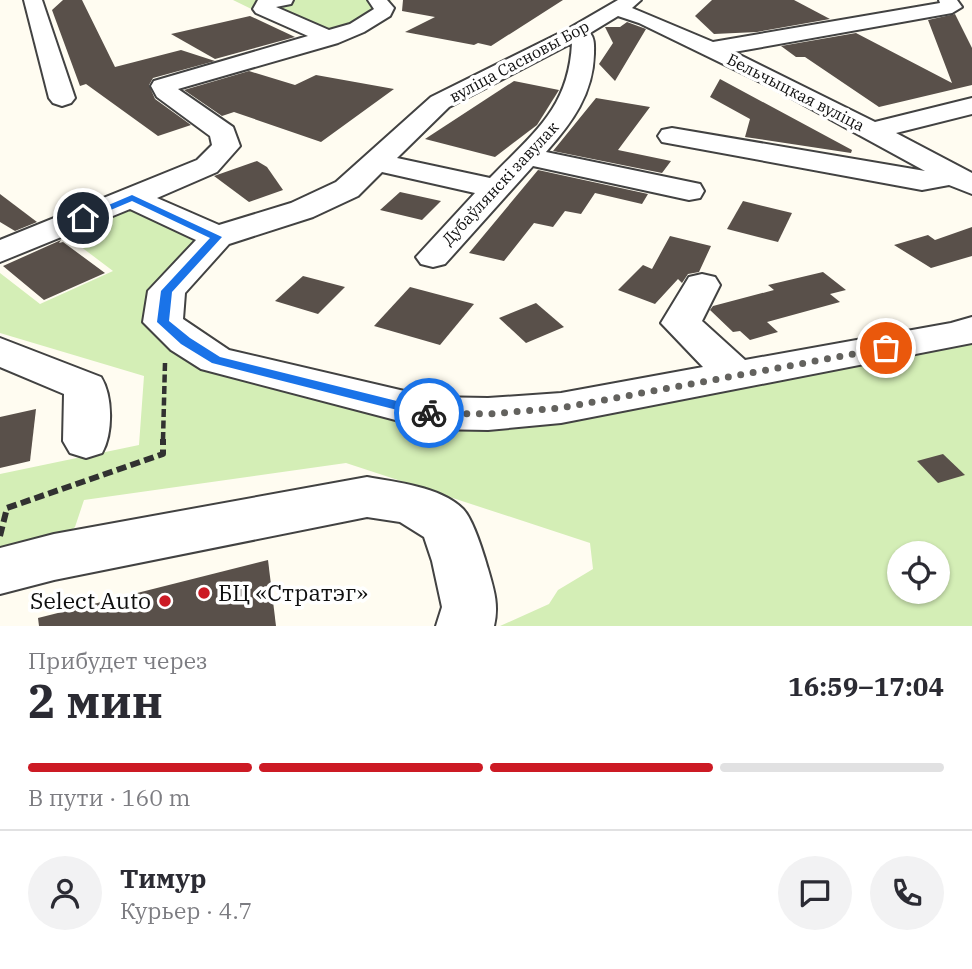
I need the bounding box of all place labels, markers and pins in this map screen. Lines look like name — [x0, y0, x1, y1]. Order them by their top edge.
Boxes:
pin — [53, 188, 113, 248]
pin — [856, 318, 916, 378]
place label: БЦ «Стратэг» — [218, 577, 368, 607]
place label: Select Auto — [30, 585, 151, 615]
marker: БЦ «Стратэг» — [196, 585, 212, 601]
marker: Select Auto — [157, 593, 173, 609]

